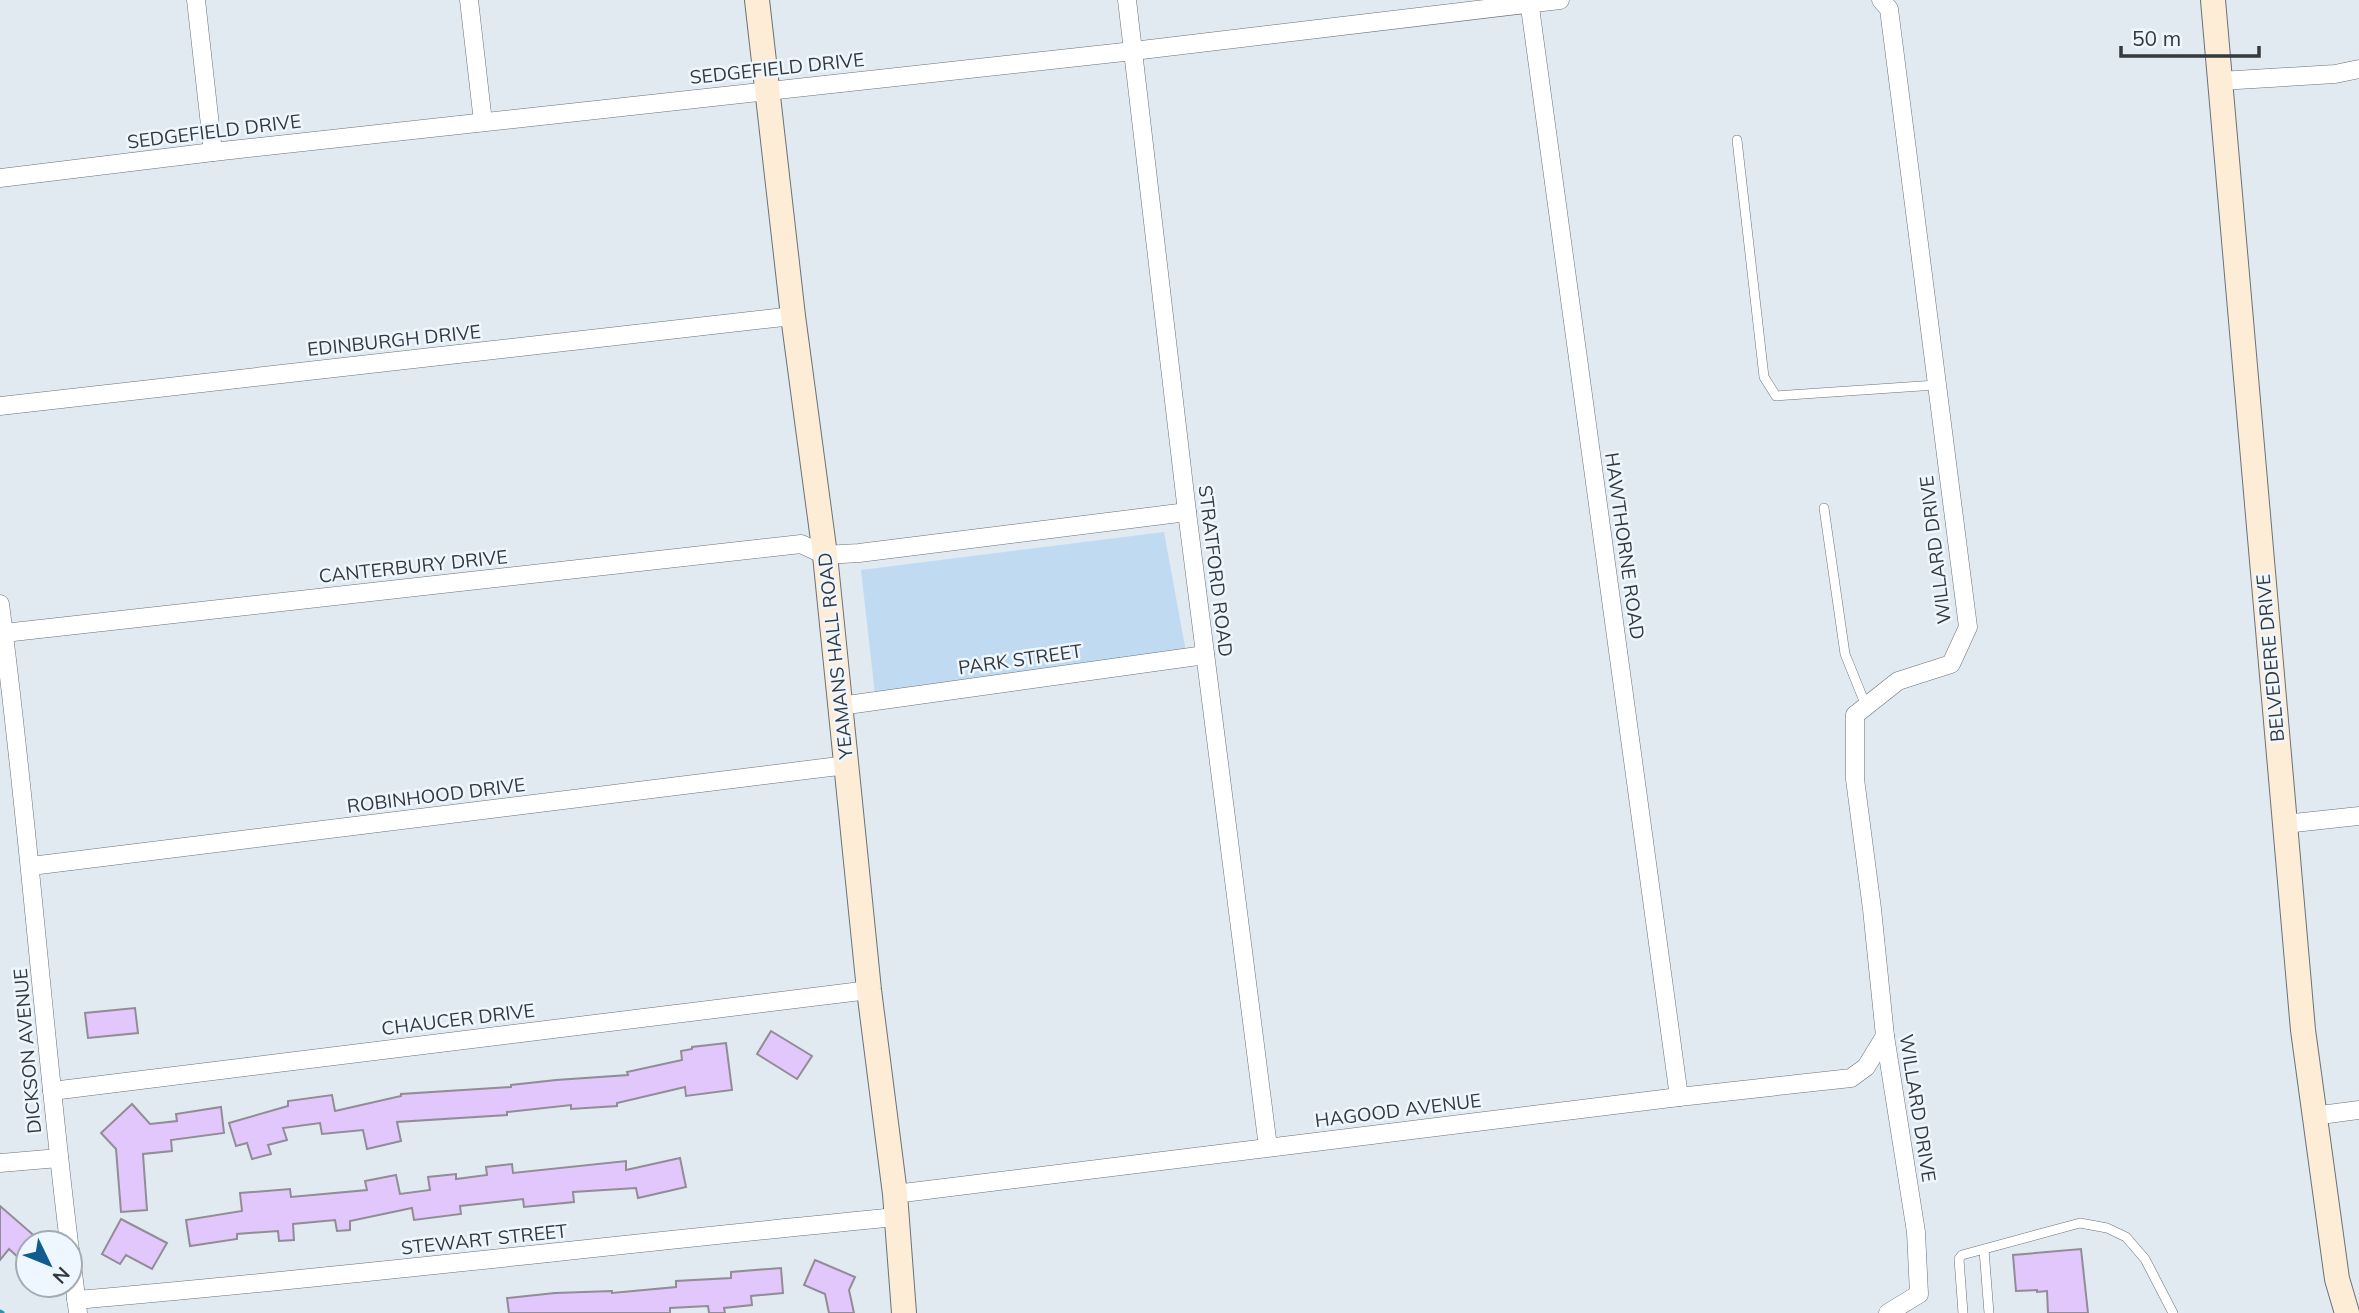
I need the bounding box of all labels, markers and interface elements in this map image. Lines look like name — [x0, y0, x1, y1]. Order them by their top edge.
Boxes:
scale bar — [2121, 14, 2259, 58]
text: 50 m — [2132, 25, 2181, 51]
street label: SEDGEFIELD DRIVE — [689, 47, 865, 89]
street label: SEDGEFIELD DRIVE — [126, 108, 302, 154]
street label: EDINBURGH DRIVE — [306, 319, 482, 361]
street label: HAWTHORNE ROAD — [1600, 451, 1650, 641]
street label: WILLARD DRIVE — [1914, 474, 1956, 626]
street label: STRATFORD ROAD — [1194, 484, 1238, 658]
street label: CANTERBURY DRIVE — [317, 544, 509, 588]
street label: YEAMANS HALL ROAD — [812, 551, 858, 762]
street label: BELVEDERE DRIVE — [2251, 573, 2289, 743]
street label: PARK STREET — [956, 638, 1084, 680]
street label: ROBINHOOD DRIVE — [345, 772, 527, 818]
street label: DICKSON AVENUE — [8, 967, 46, 1135]
street label: CHAUCER DRIVE — [380, 998, 536, 1040]
street label: WILLARD DRIVE — [1894, 1032, 1942, 1184]
street label: HAGOOD AVENUE — [1314, 1088, 1482, 1132]
street label: STEWART STREET — [400, 1218, 569, 1260]
north arrow — [14, 1229, 84, 1299]
text: N — [48, 1262, 75, 1289]

